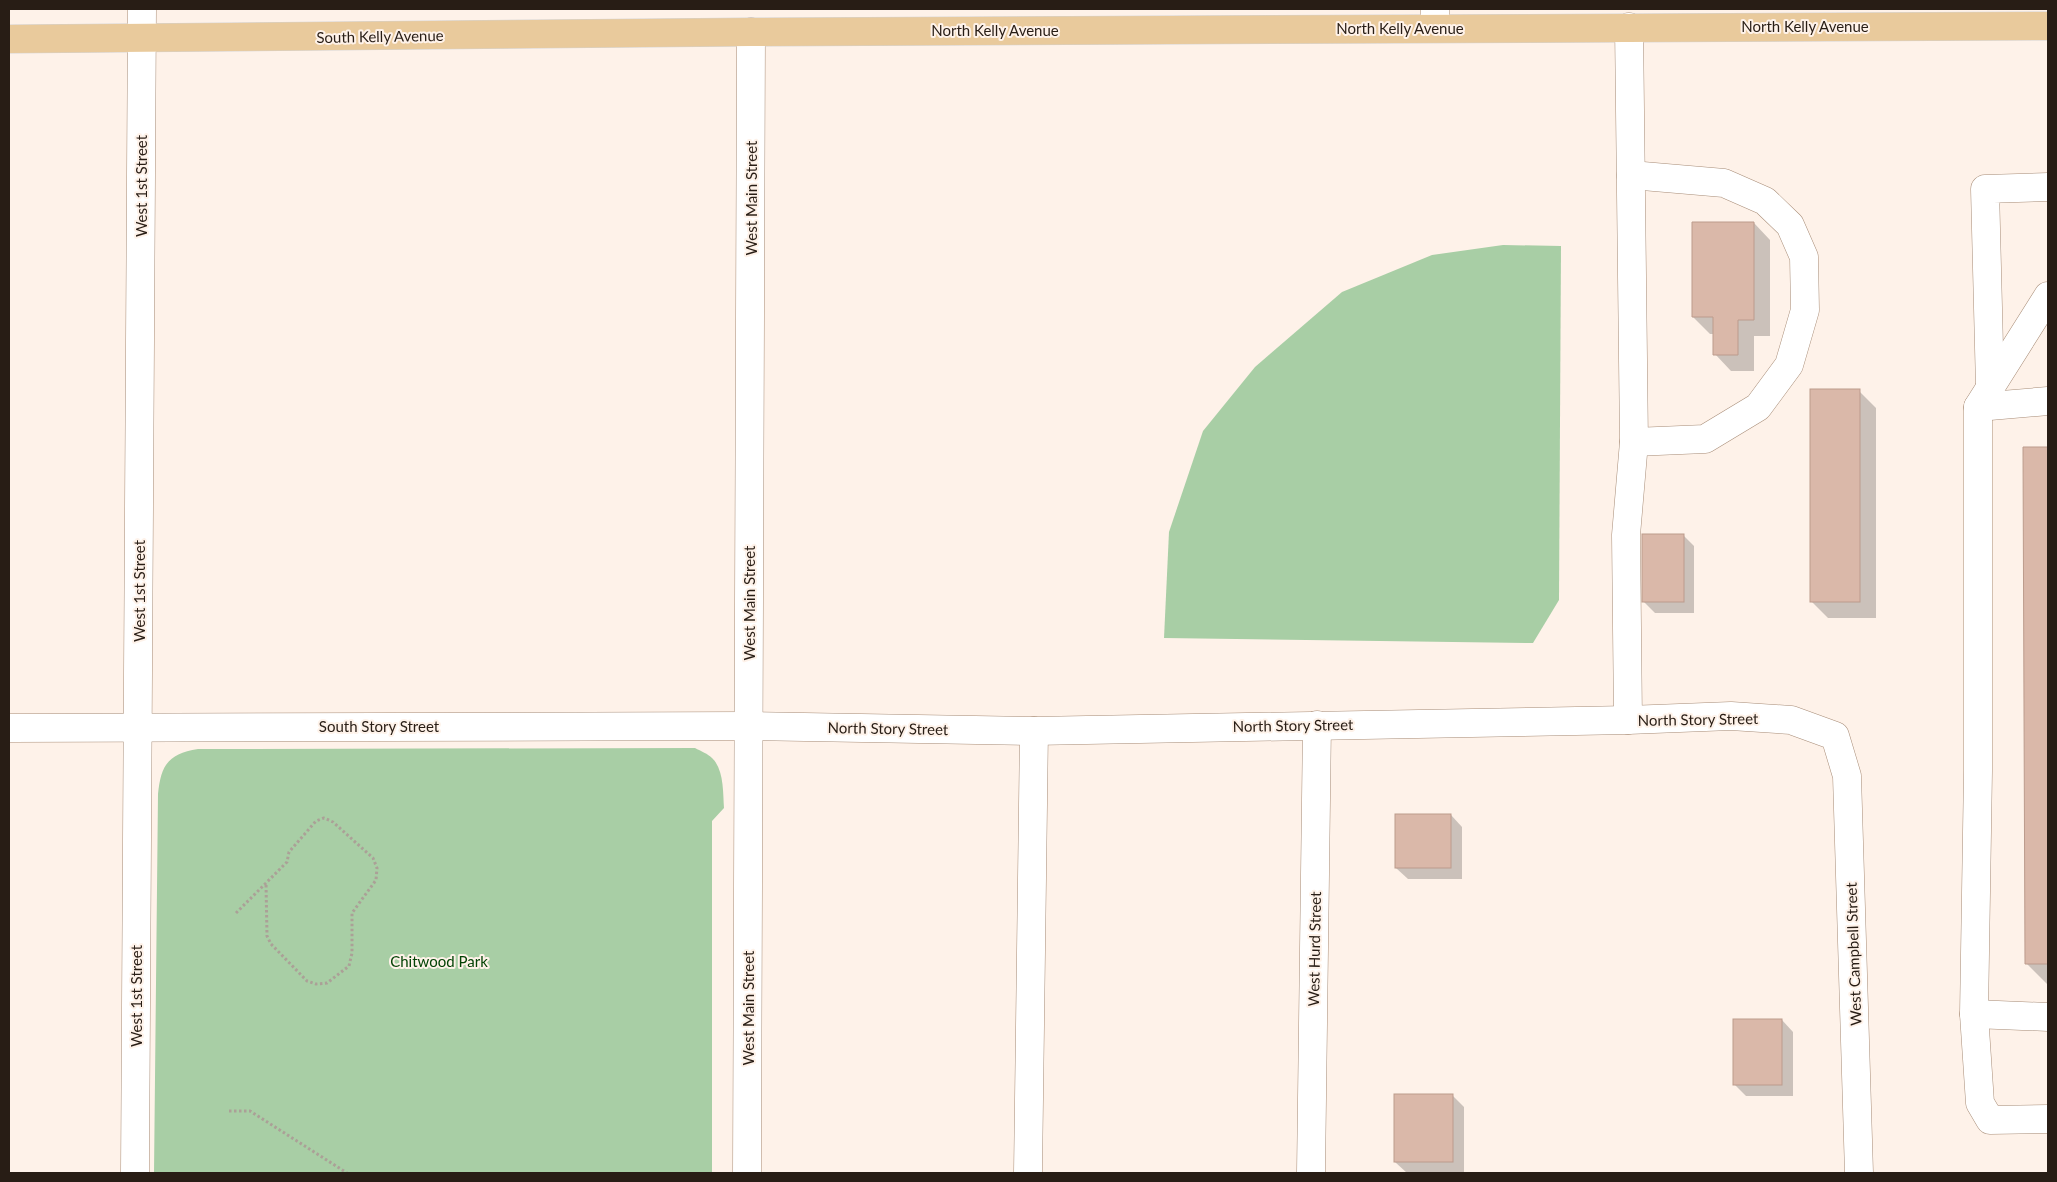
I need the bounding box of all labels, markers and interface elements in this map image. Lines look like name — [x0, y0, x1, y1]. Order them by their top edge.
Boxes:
street label: North Kelly Avenue — [1741, 17, 1869, 35]
street label: North Kelly Avenue — [1336, 19, 1464, 37]
street label: North Kelly Avenue — [931, 21, 1059, 39]
street label: South Kelly Avenue — [316, 26, 444, 46]
street label: West 1st Street — [132, 134, 150, 237]
street label: West Main Street — [742, 140, 760, 255]
street label: West 1st Street — [130, 539, 148, 642]
street label: West Main Street — [740, 545, 758, 660]
street label: North Story Street — [1638, 709, 1759, 729]
street label: North Story Street — [1233, 715, 1354, 735]
street label: South Story Street — [319, 717, 440, 735]
street label: North Story Street — [828, 718, 949, 738]
street label: West Campbell Street — [1841, 881, 1864, 1026]
street label: West Hurd Street — [1304, 891, 1324, 1007]
street label: West 1st Street — [127, 944, 145, 1047]
street label: West Main Street — [739, 950, 757, 1065]
park label: Chitwood Park — [390, 952, 488, 970]

